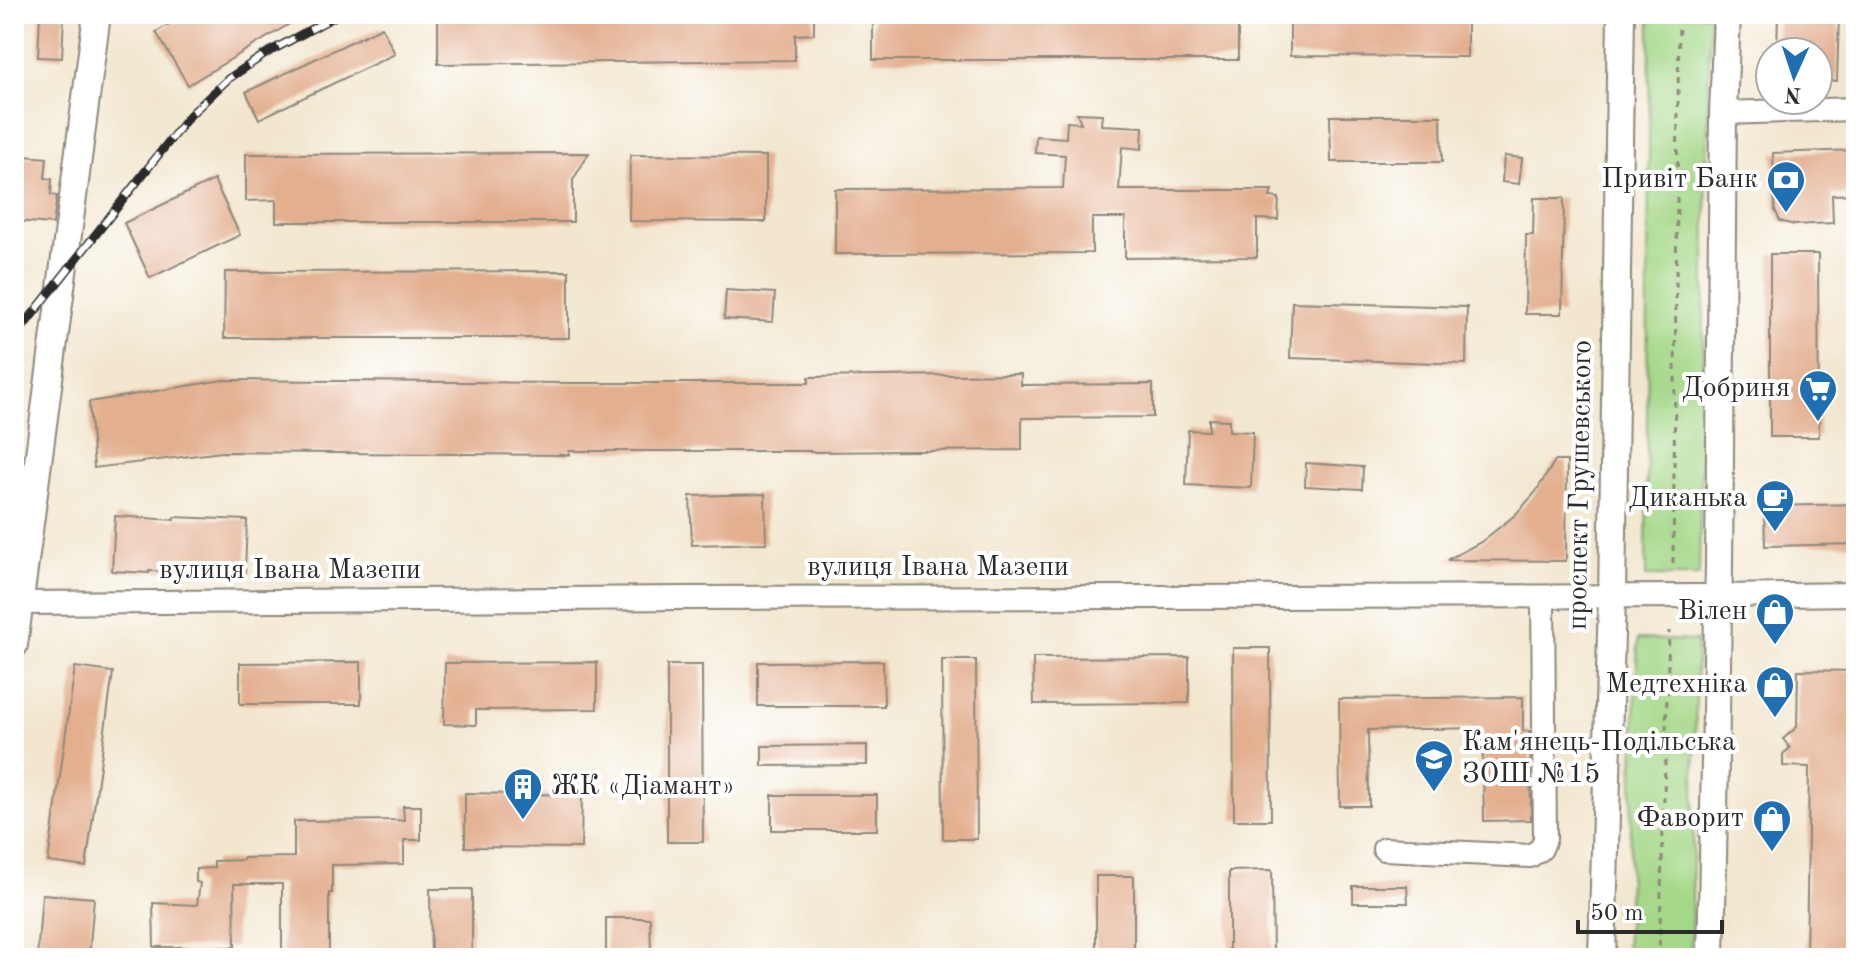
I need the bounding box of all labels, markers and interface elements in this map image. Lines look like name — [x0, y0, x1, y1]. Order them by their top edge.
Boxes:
north arrow — [1754, 36, 1834, 116]
text: N — [1784, 83, 1802, 105]
bank icon: Привіт Банк — [1765, 159, 1807, 214]
place label: Привіт Банк — [1601, 166, 1758, 194]
street label: проспект Грушевського — [1564, 340, 1598, 630]
supermarket icon: Добриня — [1797, 368, 1839, 423]
place label: Добриня — [1682, 375, 1790, 403]
cafe icon: Диканька — [1754, 478, 1796, 533]
place label: Диканька — [1629, 485, 1747, 513]
street label: вулиця Івана Мазепи — [807, 554, 1069, 582]
street label: вулиця Івана Мазепи — [159, 557, 421, 585]
shop icon: Вiлен — [1754, 591, 1796, 646]
place label: Вiлен — [1678, 598, 1747, 626]
shop icon: Медтехніка — [1754, 664, 1796, 719]
place label: Медтехніка — [1605, 671, 1747, 699]
place label: Кам'янець-Подільська ЗОШ №15 — [1462, 729, 1736, 789]
school or university icon: Кам'янець-Подільська ЗОШ №15 — [1413, 738, 1455, 793]
building icon: ЖК «Діамант» — [502, 766, 544, 821]
place label: ЖК «Діамант» — [551, 773, 735, 801]
shop icon: Фаворит — [1751, 798, 1793, 853]
place label: Фаворит — [1637, 805, 1744, 833]
scale bar — [1578, 884, 1722, 934]
text: 50 m — [1590, 902, 1644, 926]

